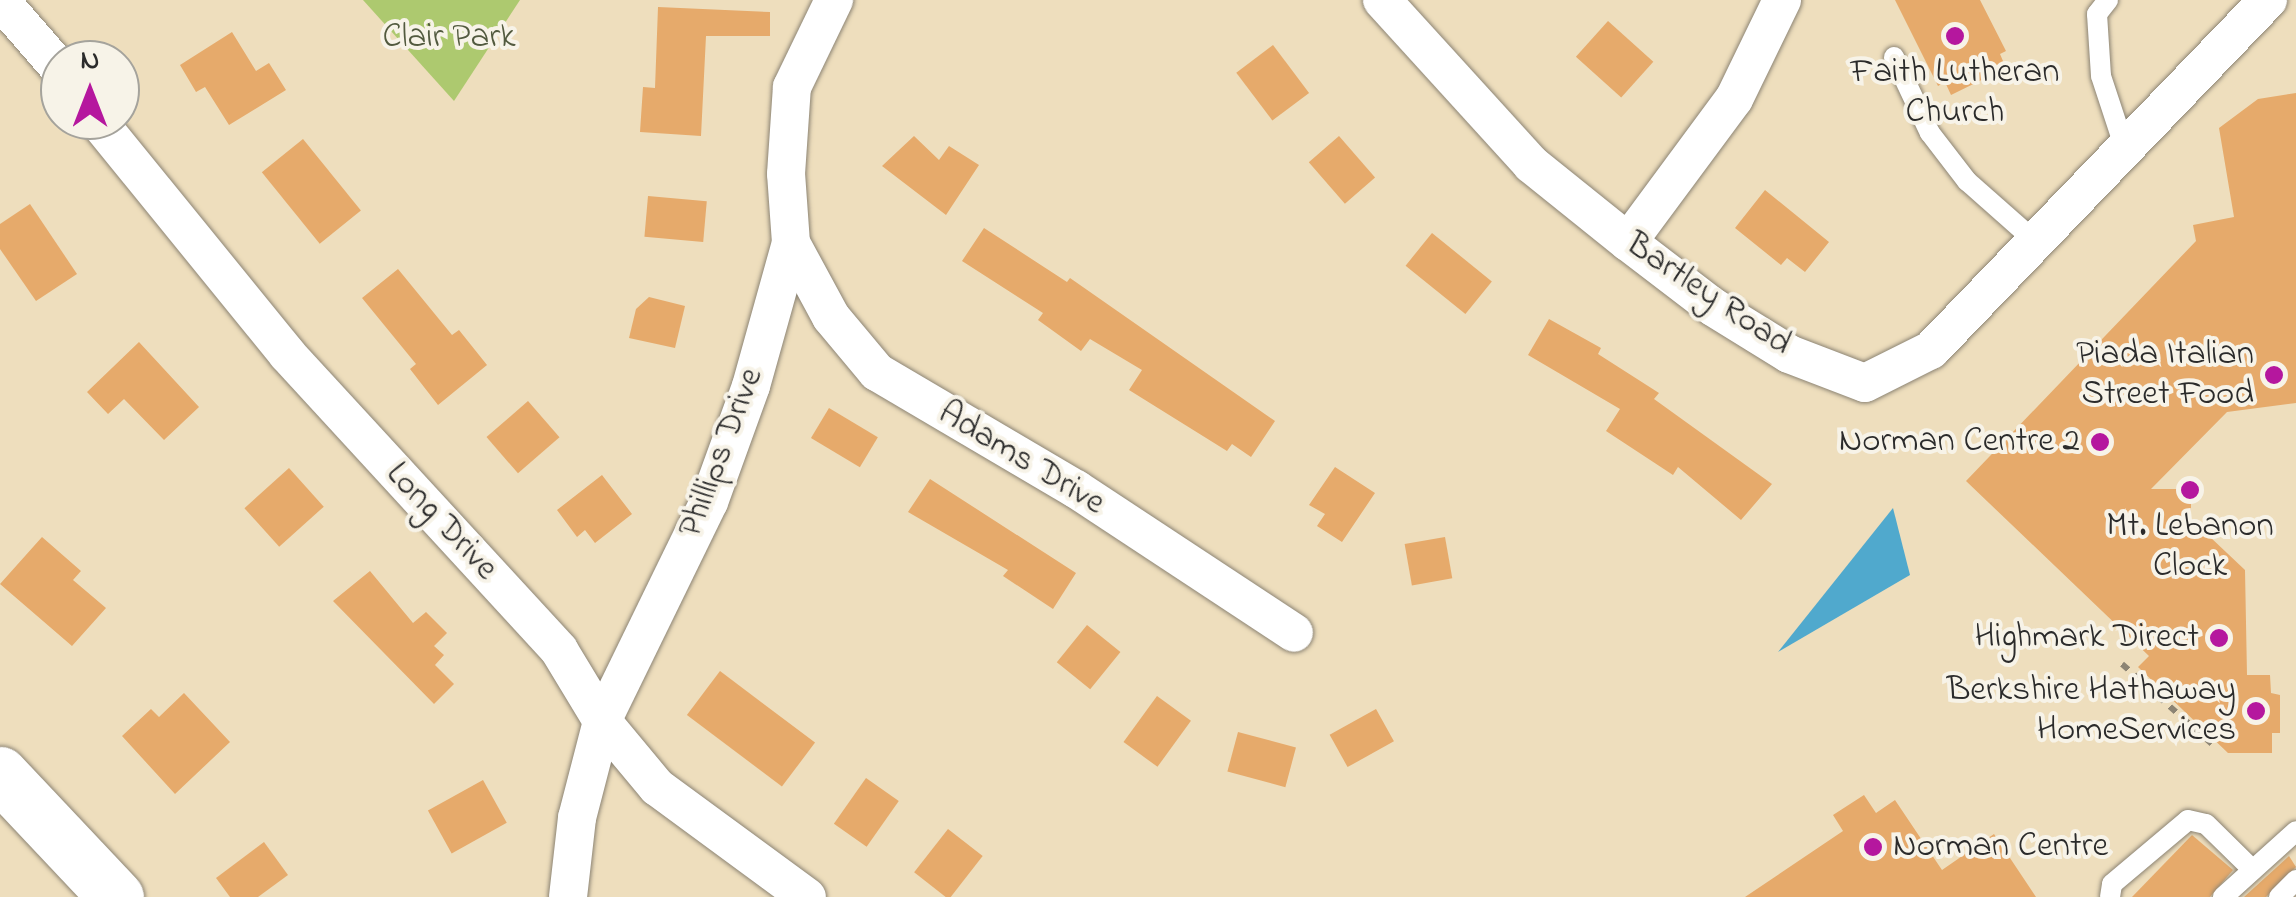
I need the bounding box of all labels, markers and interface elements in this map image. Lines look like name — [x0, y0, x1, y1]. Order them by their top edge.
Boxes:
park label: Clair Park — [382, 17, 516, 59]
marker: Faith Lutheran Church — [1944, 25, 1966, 47]
north arrow — [40, 40, 140, 140]
text: N — [81, 41, 99, 82]
place label: Faith Lutheran Church — [1851, 52, 2059, 134]
street label: Bartley Road — [1617, 224, 1799, 366]
place label: Piada Italian Street Food — [2076, 334, 2254, 416]
street label: Phillips Drive — [671, 362, 773, 544]
marker: Piada Italian Street Food — [2263, 364, 2285, 386]
street label: Adams Drive — [930, 393, 1112, 525]
place label: Norman Centre 2 — [1839, 421, 2080, 463]
marker: Norman Centre 2 — [2089, 431, 2111, 453]
street label: Long Drive — [376, 454, 506, 590]
marker: Mt. Lebanon Clock — [2179, 479, 2201, 501]
place label: Mt. Lebanon Clock — [2106, 506, 2274, 588]
place label: Highmark Direct — [1975, 617, 2199, 659]
marker: Highmark Direct — [2208, 627, 2230, 649]
place label: Berkshire Hathaway HomeServices — [1947, 670, 2236, 752]
marker: Berkshire Hathaway HomeServices — [2245, 700, 2267, 722]
place label: Norman Centre — [1893, 826, 2108, 868]
marker: Norman Centre — [1862, 836, 1884, 858]

